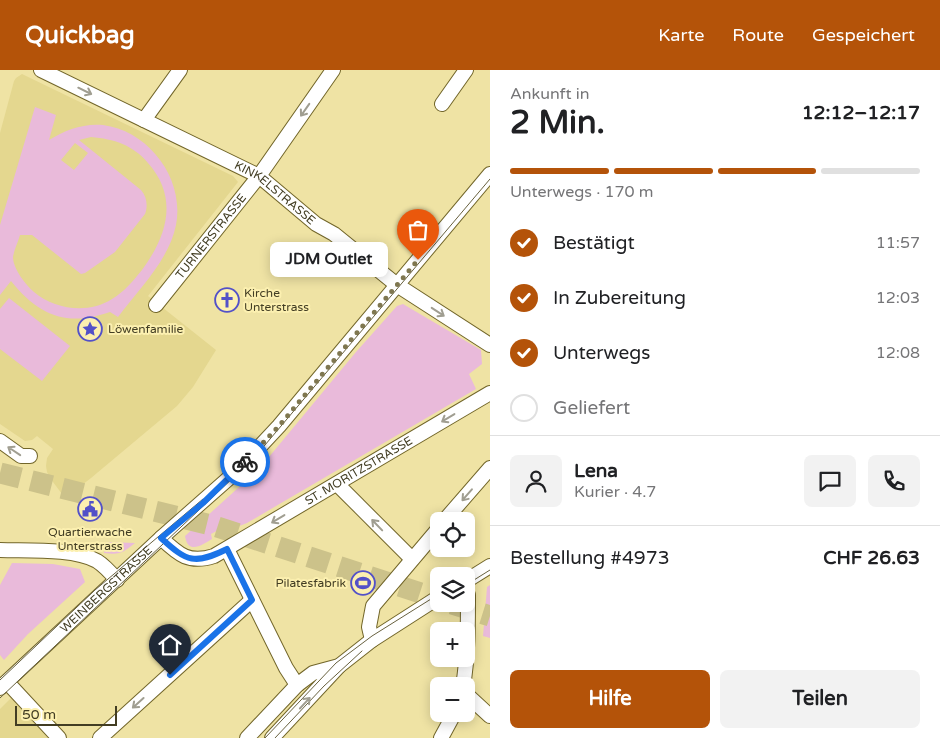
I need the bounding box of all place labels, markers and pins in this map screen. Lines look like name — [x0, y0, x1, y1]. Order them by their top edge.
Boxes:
pin — [397, 209, 439, 260]
callout: JDM Outlet — [270, 242, 388, 278]
place label: Kirche Unterstrass — [244, 286, 309, 314]
church icon: Kirche Unterstrass — [214, 287, 240, 313]
place icon: Löwenfamilie — [77, 316, 103, 342]
place label: Löwenfamilie — [108, 322, 184, 336]
public building icon: Quartierwache Unterstrass — [77, 496, 103, 522]
place label: Quartierwache Unterstrass — [48, 525, 132, 553]
sports icon: Pilatesfabrik — [350, 570, 376, 596]
place label: Pilatesfabrik — [276, 576, 346, 590]
pin — [149, 624, 191, 675]

